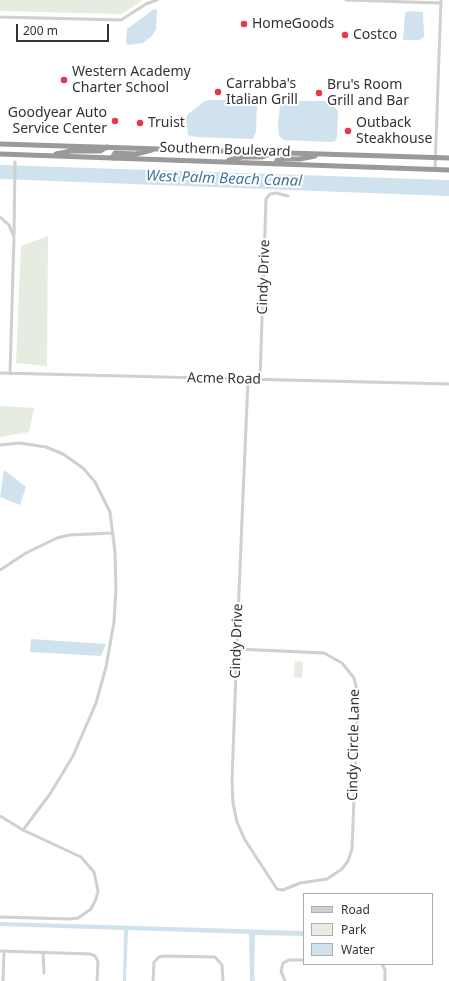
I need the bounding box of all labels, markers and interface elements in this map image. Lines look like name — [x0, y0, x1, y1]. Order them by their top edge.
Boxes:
scale bar — [18, 16, 111, 42]
place label: HomeGoods — [252, 16, 334, 32]
marker: HomeGoods — [239, 19, 249, 29]
text: 200 m — [23, 22, 58, 39]
place label: Costco — [353, 27, 397, 43]
marker: Costco — [340, 30, 350, 40]
place label: Western Academy Charter School — [72, 64, 191, 96]
marker: Western Academy Charter School — [59, 75, 69, 85]
place label: Carrabba's Italian Grill — [226, 76, 298, 108]
place label: Bru's Room Grill and Bar — [327, 77, 409, 110]
marker: Carrabba's Italian Grill — [213, 87, 223, 97]
marker: Bru's Room Grill and Bar — [314, 88, 324, 98]
place label: Goodyear Auto Service Center — [8, 105, 107, 138]
place label: Truist — [148, 115, 185, 131]
place label: Outback Steakhouse — [356, 115, 432, 148]
marker: Goodyear Auto Service Center — [110, 116, 120, 126]
marker: Truist — [135, 118, 145, 128]
marker: Outback Steakhouse — [343, 126, 353, 136]
street label: Southern Boulevard — [159, 139, 291, 161]
water label: West Palm Beach Canal — [146, 167, 302, 191]
street label: Cindy Drive — [254, 239, 274, 315]
street label: Acme Road — [187, 370, 261, 388]
street label: Cindy Drive — [227, 603, 247, 679]
street label: Cindy Circle Lane — [345, 689, 363, 801]
legend — [303, 893, 433, 965]
text: Road — [341, 901, 370, 918]
text: Park — [341, 921, 366, 938]
text: Water — [341, 941, 375, 958]

